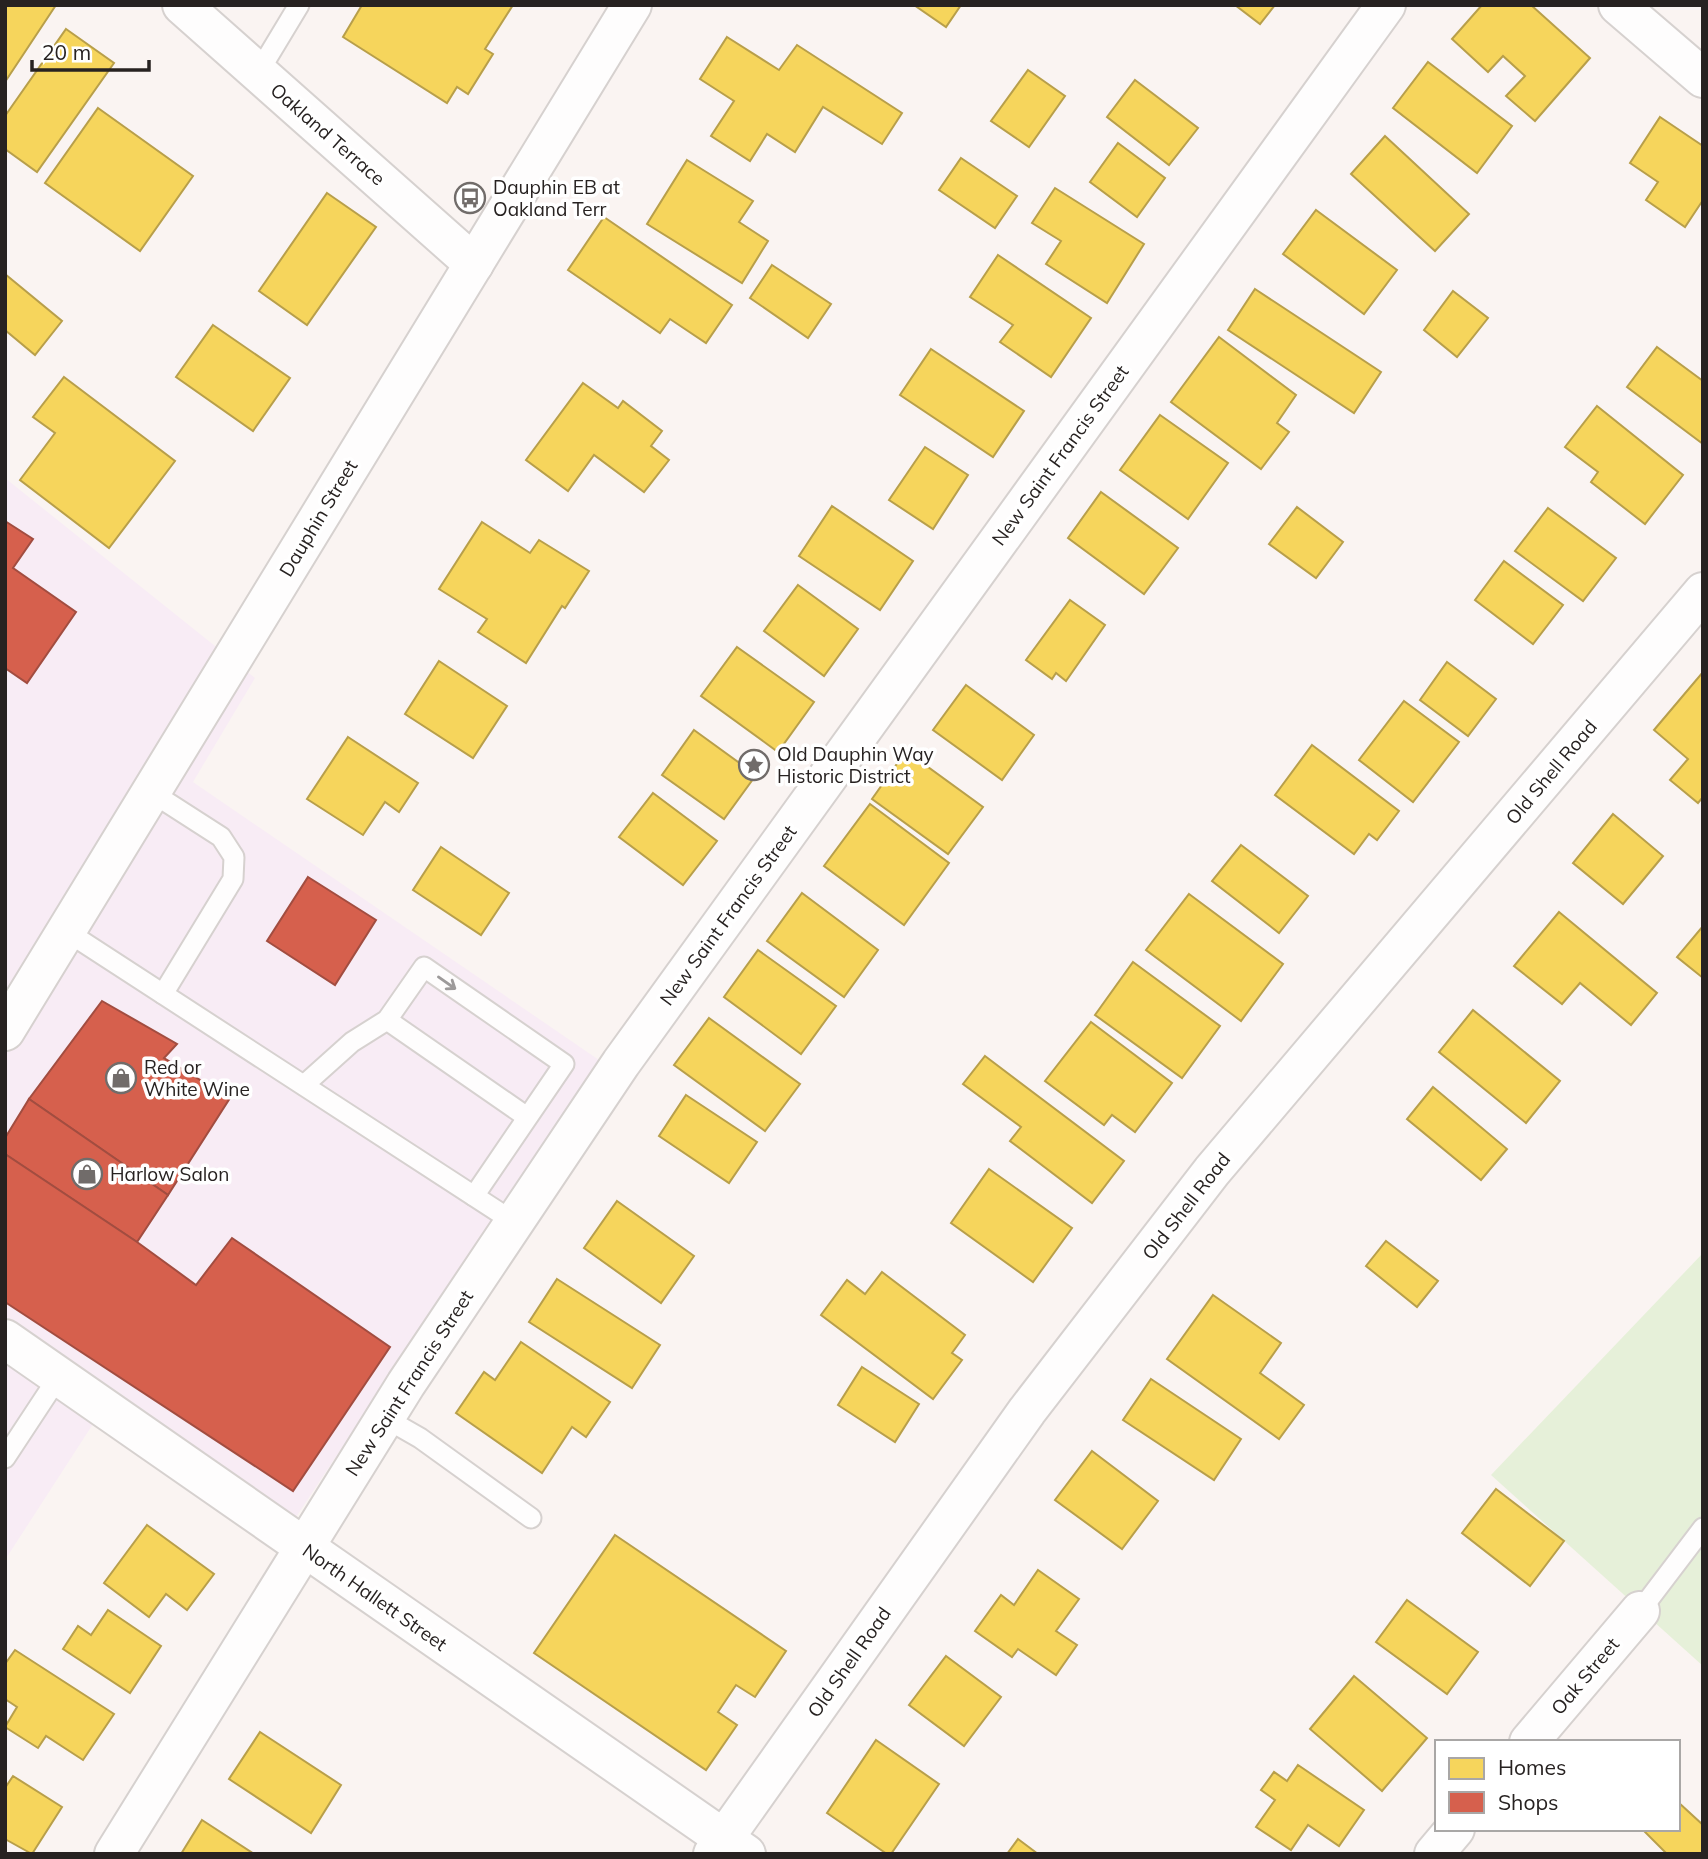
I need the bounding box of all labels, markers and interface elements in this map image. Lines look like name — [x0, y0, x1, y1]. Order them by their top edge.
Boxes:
scale bar — [32, 28, 149, 72]
text: 20 m — [42, 39, 91, 65]
street label: Oakland Terrace — [266, 78, 390, 190]
place label: Dauphin EB at Oakland Terr — [493, 175, 620, 221]
bus stop icon: Dauphin EB at Oakland Terr — [453, 181, 487, 215]
street label: New Saint Francis Street — [986, 360, 1134, 550]
street label: Dauphin Street — [274, 455, 363, 581]
street label: Old Shell Road — [1500, 715, 1602, 829]
place label: Old Dauphin Way Historic District — [777, 742, 934, 788]
place icon: Old Dauphin Way Historic District — [737, 748, 771, 782]
street label: New Saint Francis Street — [654, 820, 802, 1010]
one-way arrow — [437, 975, 456, 990]
place label: Red or White Wine — [144, 1055, 250, 1101]
shop icon: Red or White Wine — [104, 1061, 138, 1095]
street label: Old Shell Road — [1137, 1148, 1235, 1264]
shop icon: Harlow Salon — [70, 1157, 104, 1191]
place label: Harlow Salon — [110, 1162, 229, 1186]
street label: New Saint Francis Street — [340, 1285, 478, 1481]
street label: North Hallett Street — [298, 1538, 452, 1656]
street label: Old Shell Road — [802, 1602, 896, 1722]
street label: Oak Street — [1546, 1632, 1624, 1719]
legend — [1435, 1740, 1680, 1831]
text: Homes — [1498, 1754, 1566, 1780]
text: Shops — [1498, 1789, 1558, 1815]

